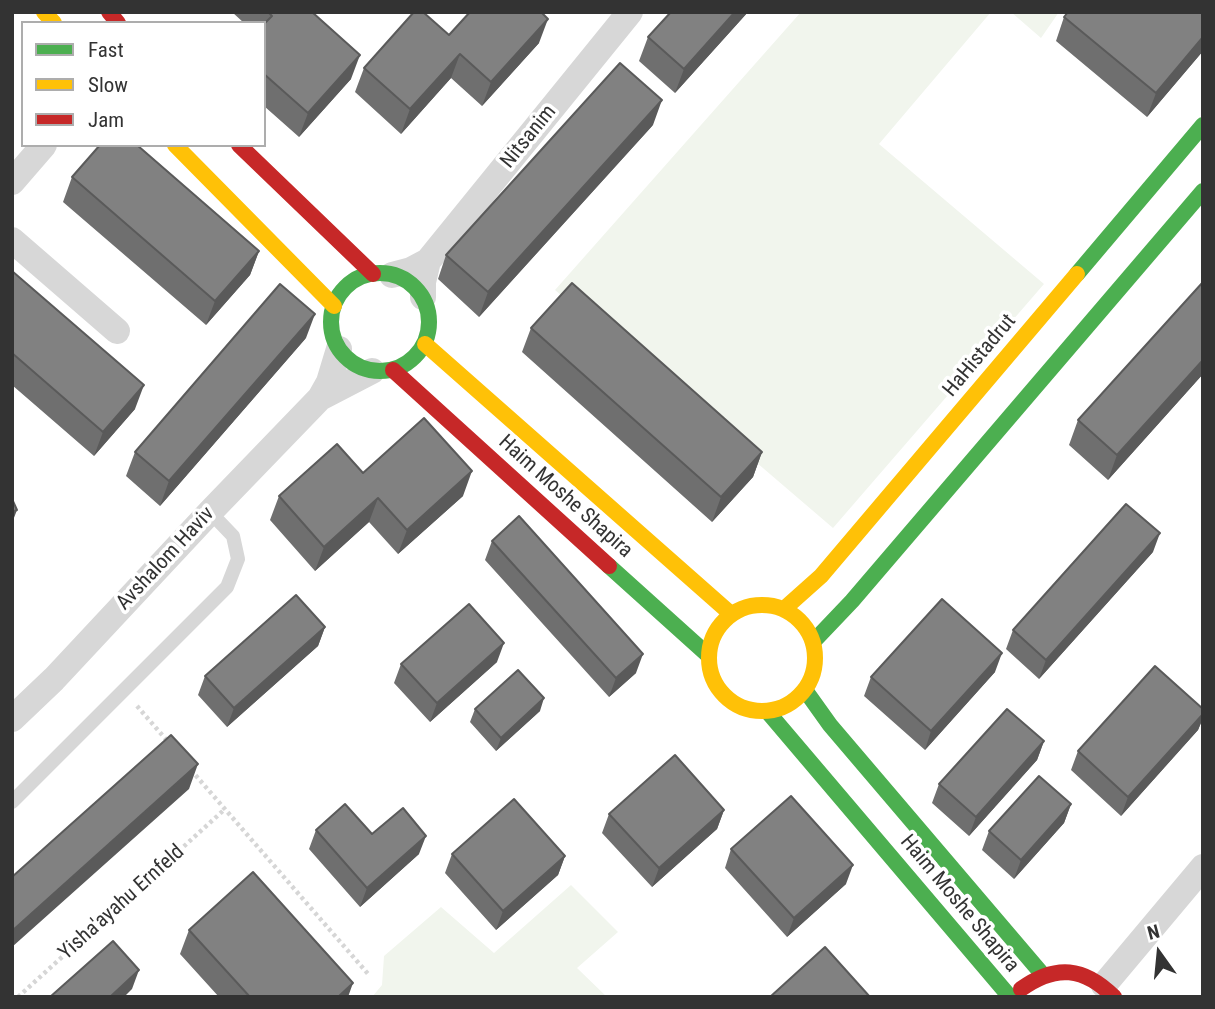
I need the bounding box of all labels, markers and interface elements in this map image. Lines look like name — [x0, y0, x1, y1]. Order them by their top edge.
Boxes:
legend — [21, 21, 266, 147]
text: Fast — [88, 38, 124, 62]
text: Slow — [88, 73, 128, 97]
street label: Nitsanim — [496, 100, 562, 174]
text: Jam — [88, 108, 124, 132]
street label: HaHistadrut — [938, 310, 1022, 402]
street label: Haim Moshe Shapira — [493, 430, 637, 564]
street label: Avshalom Haviv — [112, 502, 220, 616]
street label: Haim Moshe Shapira — [894, 830, 1024, 978]
street label: Yisha'ayahu Ernfeld — [54, 840, 190, 966]
north arrow — [1124, 918, 1194, 988]
text: N — [1145, 920, 1162, 945]

